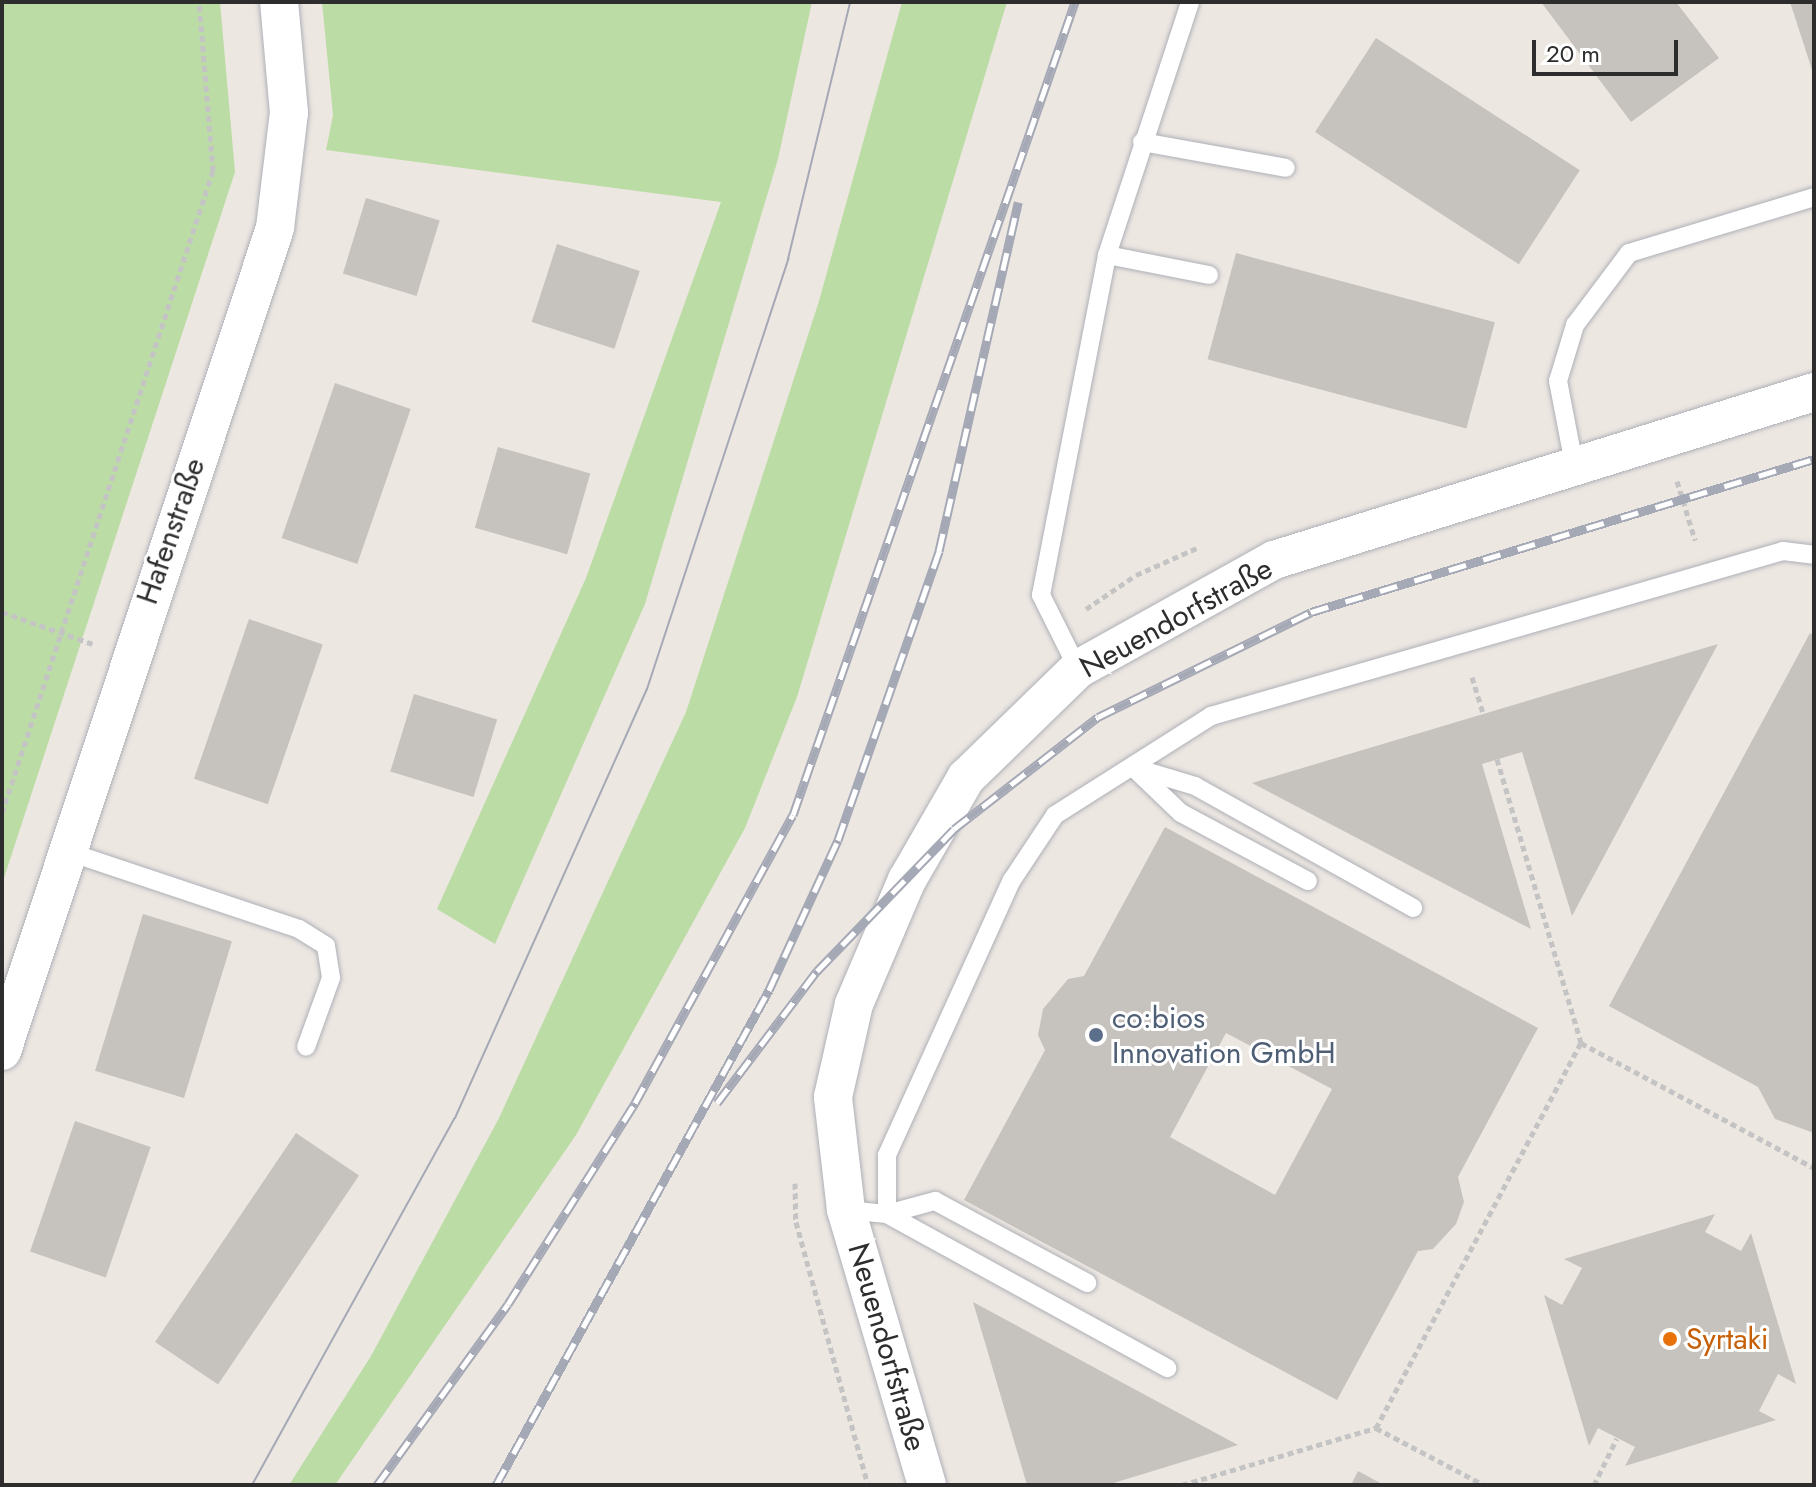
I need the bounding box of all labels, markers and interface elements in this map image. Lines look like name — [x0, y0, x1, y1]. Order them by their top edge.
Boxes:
scale bar — [1536, 24, 1682, 74]
text: 20 m — [1546, 36, 1600, 71]
street label: Hafenstraße — [129, 453, 213, 609]
street label: Neuendorfstraße — [1074, 550, 1278, 686]
place label: co:bios Innovation GmbH — [1112, 1000, 1336, 1070]
marker: co:bios Innovation GmbH — [1087, 1026, 1105, 1044]
street label: Neuendorfstraße — [840, 1239, 934, 1455]
place label: Syrtaki — [1686, 1321, 1769, 1357]
marker: Syrtaki — [1661, 1330, 1679, 1348]

